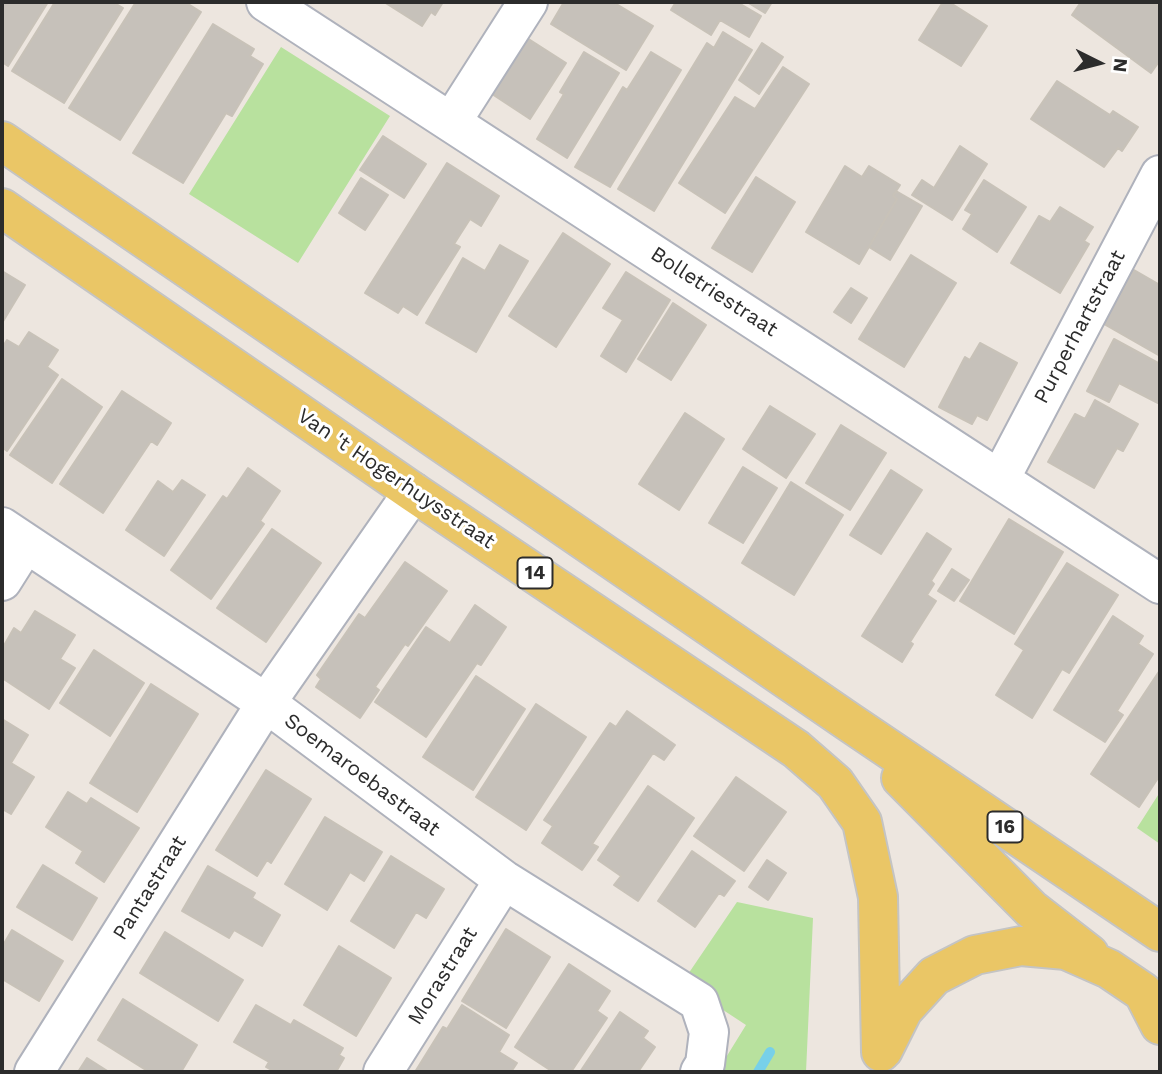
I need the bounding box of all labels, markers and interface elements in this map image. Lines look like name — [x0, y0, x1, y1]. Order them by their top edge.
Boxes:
north arrow — [1064, 28, 1134, 98]
text: N — [1108, 57, 1133, 73]
street label: Bolletriestraat — [646, 242, 782, 342]
street label: Purperhartstraat — [1029, 246, 1131, 408]
street label: Van 't Hogerhuysstraat — [292, 403, 500, 555]
road number: 14 — [518, 558, 552, 588]
street label: Soemaroebastraat — [279, 708, 445, 842]
road number: 16 — [988, 812, 1023, 842]
street label: Pantastraat — [108, 831, 192, 945]
street label: Morastraat — [403, 922, 483, 1030]

